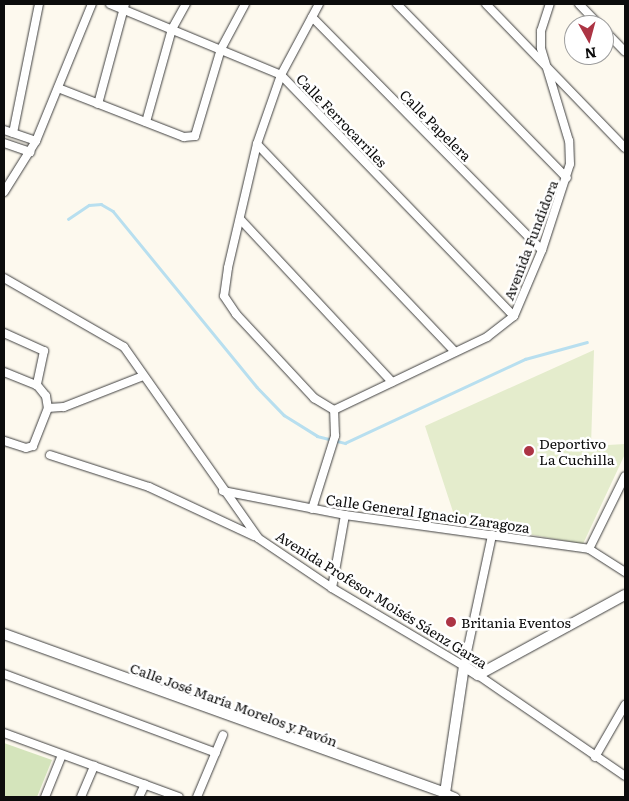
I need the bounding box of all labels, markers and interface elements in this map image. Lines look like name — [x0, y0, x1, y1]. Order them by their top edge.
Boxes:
north arrow — [564, 15, 614, 65]
text: N — [584, 43, 598, 65]
street label: Calle Ferrocarriles — [293, 70, 391, 170]
street label: Calle Papelera — [397, 86, 475, 164]
street label: Avenida Fundidora — [499, 178, 561, 302]
place label: Deportivo La Cuchilla — [539, 435, 614, 468]
marker: Deportivo La Cuchilla — [523, 445, 535, 457]
street label: Calle General Ignacio Zaragoza — [325, 490, 531, 536]
street label: Avenida Profesor Moisés Sáenz Garza — [273, 527, 491, 671]
place label: Britania Eventos — [461, 614, 571, 630]
marker: Britania Eventos — [445, 616, 457, 628]
street label: Calle José María Morelos y Pavón — [128, 659, 340, 749]

